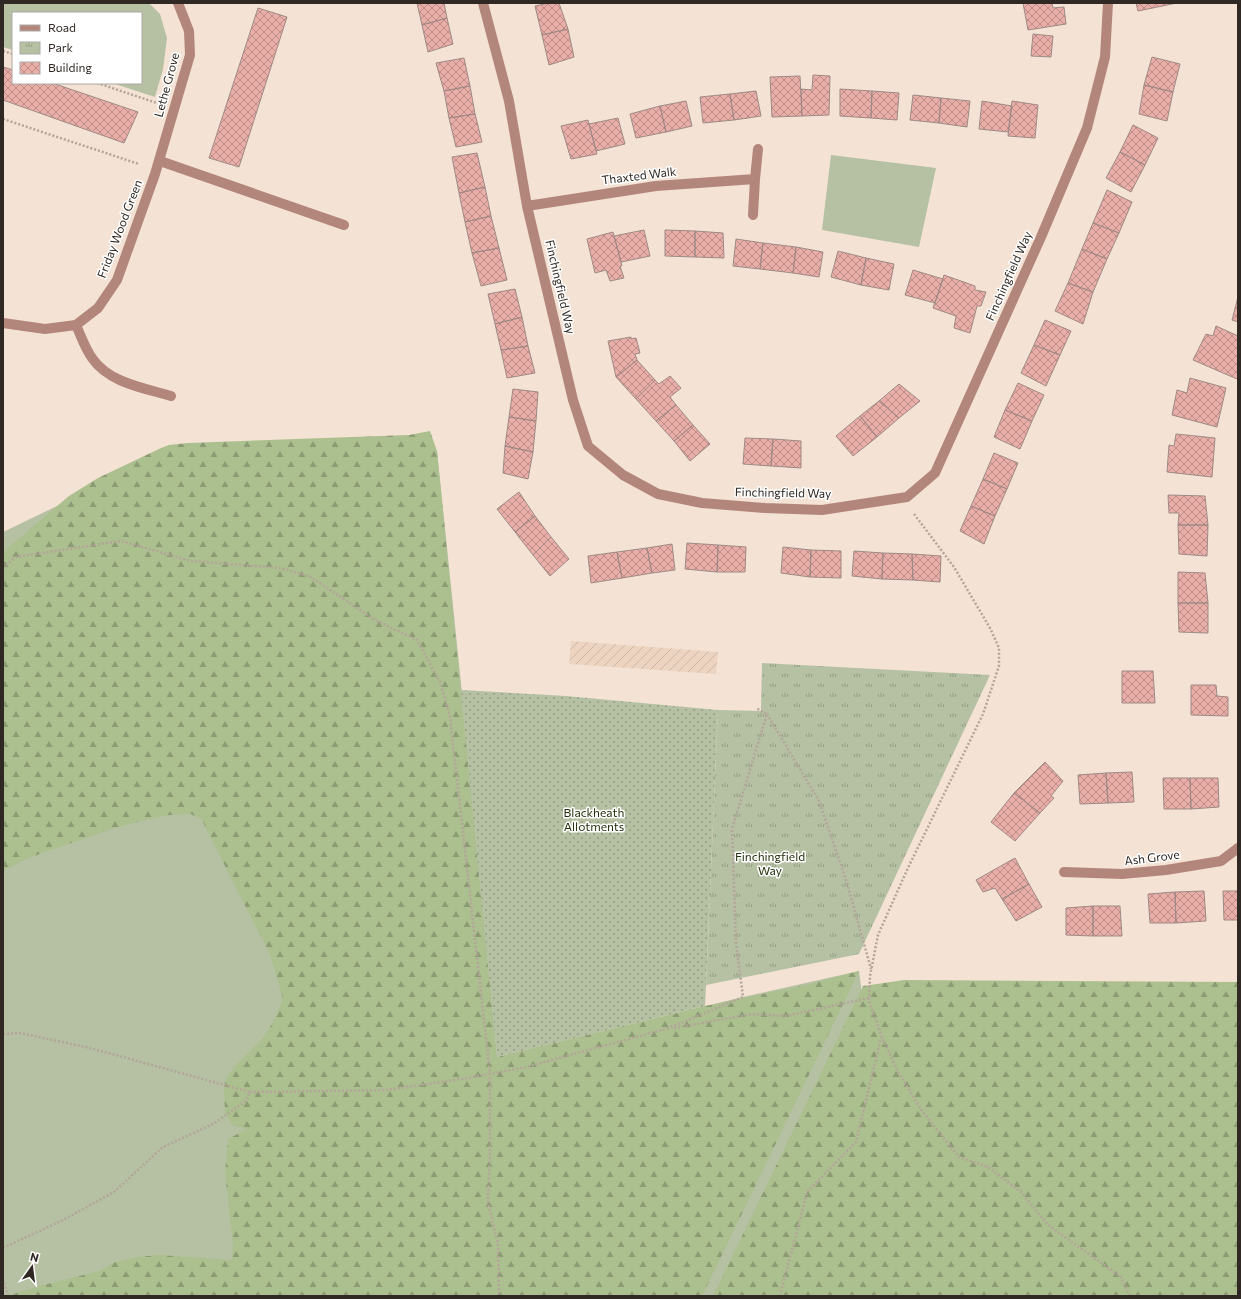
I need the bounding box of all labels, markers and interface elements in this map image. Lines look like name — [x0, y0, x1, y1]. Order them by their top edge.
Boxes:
legend — [12, 12, 142, 84]
text: Road — [48, 20, 76, 34]
text: Park — [48, 40, 74, 54]
street label: Lethe Grove — [151, 51, 181, 119]
text: Building — [48, 60, 92, 74]
street label: Thaxted Walk — [601, 163, 677, 187]
street label: Friday Wood Green — [94, 178, 144, 280]
street label: Finchingfield Way — [982, 229, 1034, 323]
street label: Finchingfield Way — [543, 238, 579, 335]
street label: Finchingfield Way — [735, 484, 831, 500]
park label: Blackheath Allotments — [564, 805, 624, 833]
street label: Ash Grove — [1123, 847, 1180, 867]
park label: Finchingfield Way — [735, 849, 805, 877]
north arrow — [12, 1247, 52, 1287]
text: N — [29, 1250, 40, 1264]

